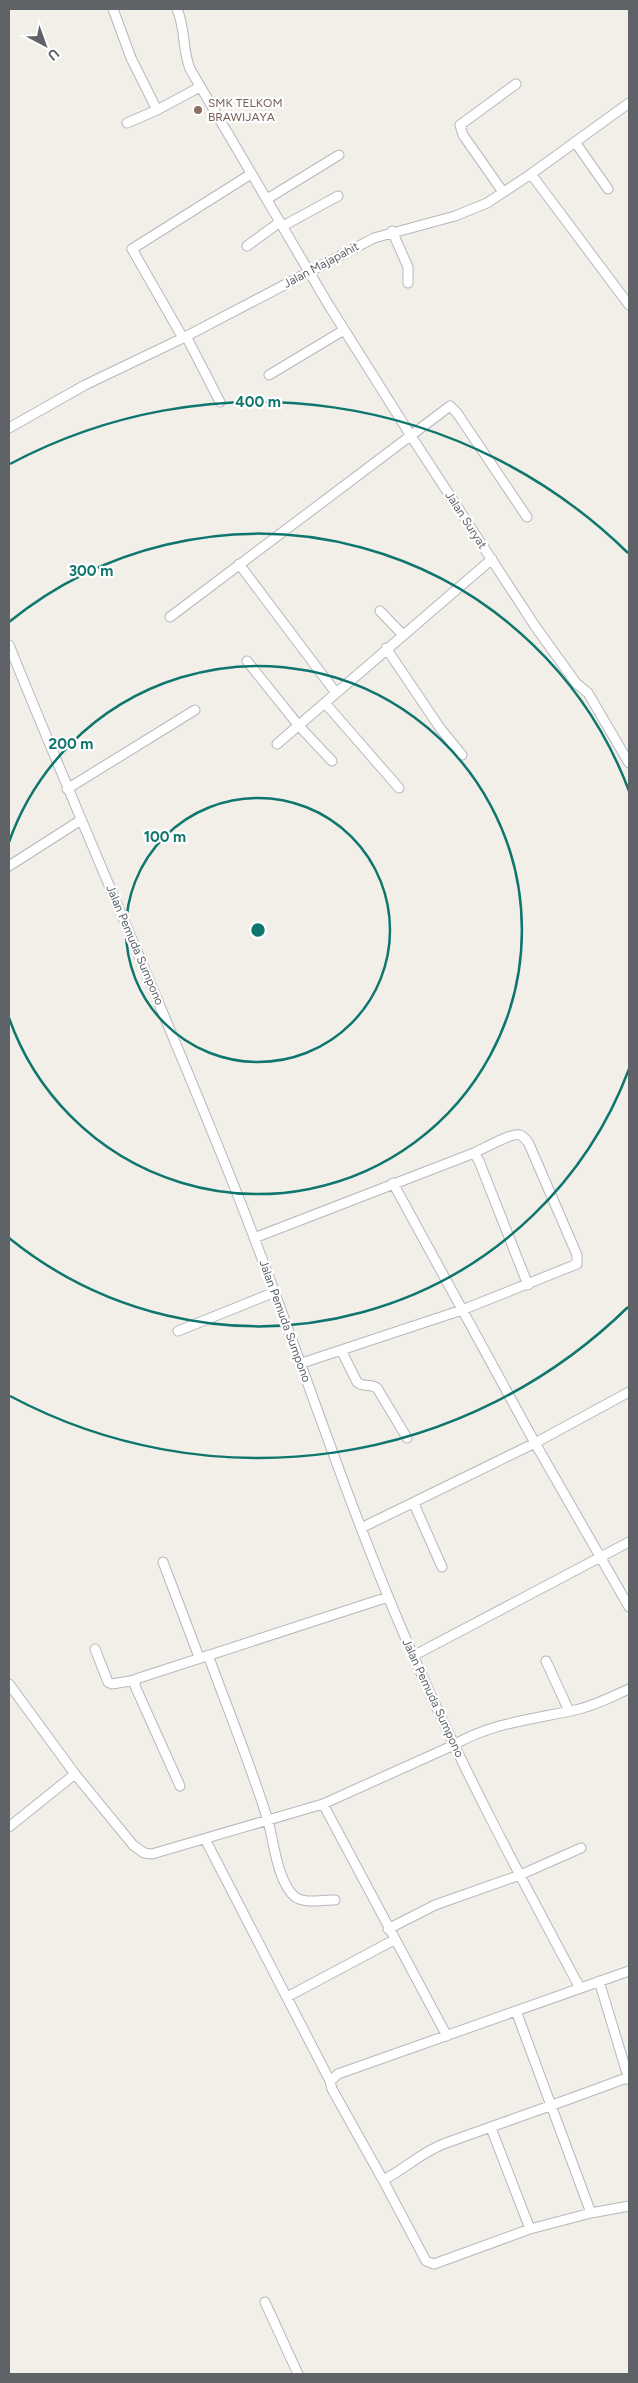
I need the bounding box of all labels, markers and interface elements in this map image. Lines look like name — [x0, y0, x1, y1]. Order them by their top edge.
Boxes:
north arrow — [20, 20, 70, 70]
text: U — [44, 45, 62, 64]
place label: SMK TELKOM BRAWIJAYA — [208, 96, 283, 124]
marker: SMK TELKOM BRAWIJAYA — [192, 104, 204, 116]
street label: Jalan Majapahit — [281, 239, 362, 291]
text: 400 m — [235, 393, 281, 411]
street label: Jalan Suryat — [442, 489, 490, 552]
text: 300 m — [69, 562, 113, 580]
text: 200 m — [49, 735, 93, 753]
text: 100 m — [144, 828, 186, 846]
street label: Jalan Pemuda Sumpono — [103, 883, 167, 1007]
centre of rings — [249, 921, 267, 939]
street label: Jalan Pemuda Sumpono — [256, 1258, 314, 1384]
street label: Jalan Pemuda Sumpono — [399, 1637, 467, 1760]

